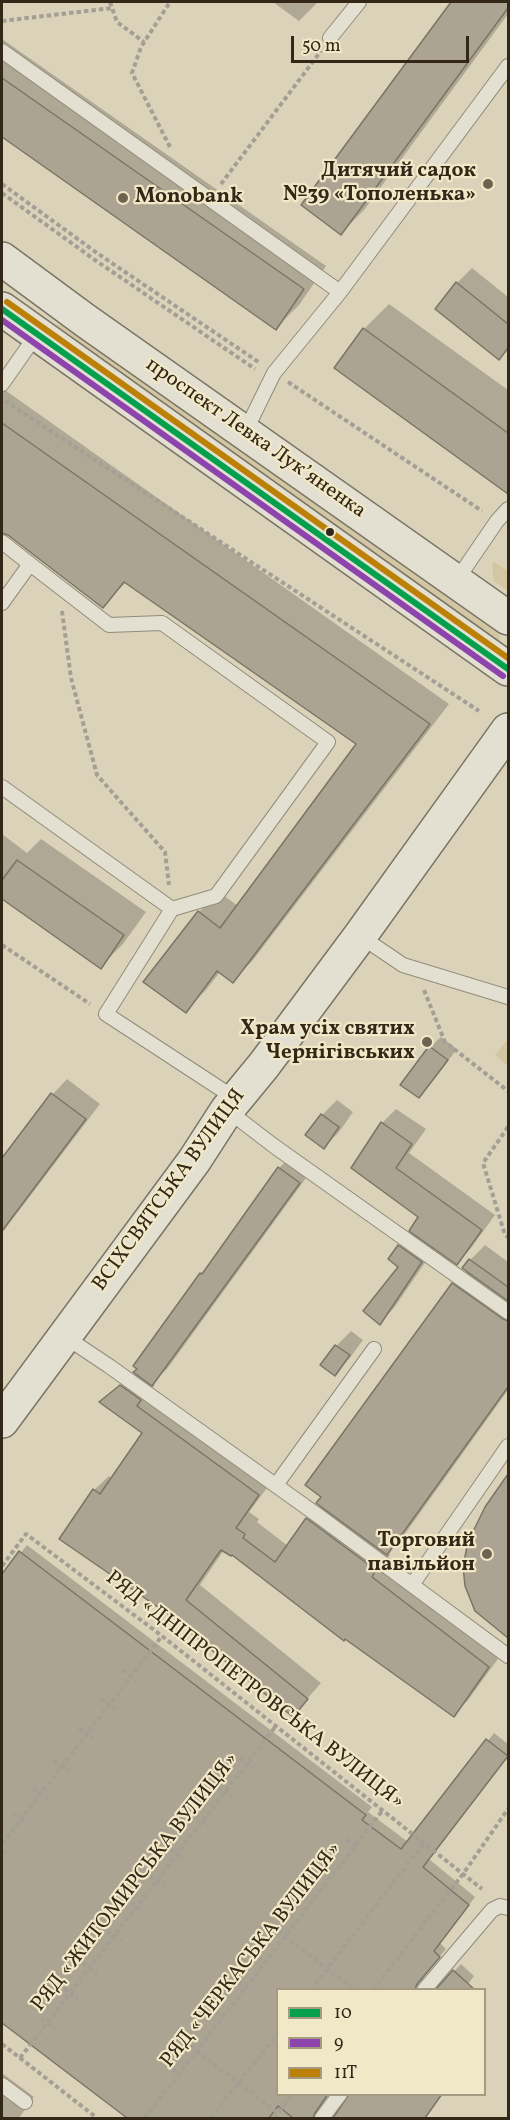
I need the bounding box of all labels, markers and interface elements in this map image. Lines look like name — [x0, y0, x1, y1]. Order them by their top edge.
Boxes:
scale bar — [294, 24, 472, 62]
text: 50 m — [302, 34, 341, 59]
place label: Дитячий садок №39 «Тополенька» — [283, 159, 476, 209]
marker: Дитячий садок №39 «Тополенька» — [481, 177, 495, 191]
place label: Monobank — [135, 185, 243, 211]
marker: Monobank — [116, 191, 130, 205]
street label: проспект Левка Лукʼяненка — [140, 353, 370, 525]
unlabelled marker — [324, 526, 336, 538]
place label: Храм усіх святих Чернігівських — [240, 1017, 415, 1067]
marker: Храм усіх святих Чернігівських — [420, 1035, 434, 1049]
street label: ВСІХСВЯТСЬКА ВУЛИЦЯ — [88, 1085, 252, 1297]
place label: Торговий павільйон — [368, 1529, 475, 1579]
marker: Торговий павільйон — [480, 1547, 494, 1561]
street label: РЯД «ДНІПРОПЕТРОВСЬКА ВУЛИЦЯ» — [100, 1566, 408, 1816]
street label: РЯД «ЖИТОМИРСЬКА ВУЛИЦЯ» — [27, 1749, 245, 2017]
street label: РЯД «ЧЕРКАСЬКА ВУЛИЦЯ» — [156, 1838, 348, 2074]
legend — [276, 1988, 486, 2096]
text: 10 — [334, 2001, 352, 2026]
text: 9 — [334, 2031, 343, 2056]
text: 11Т — [334, 2061, 357, 2086]

